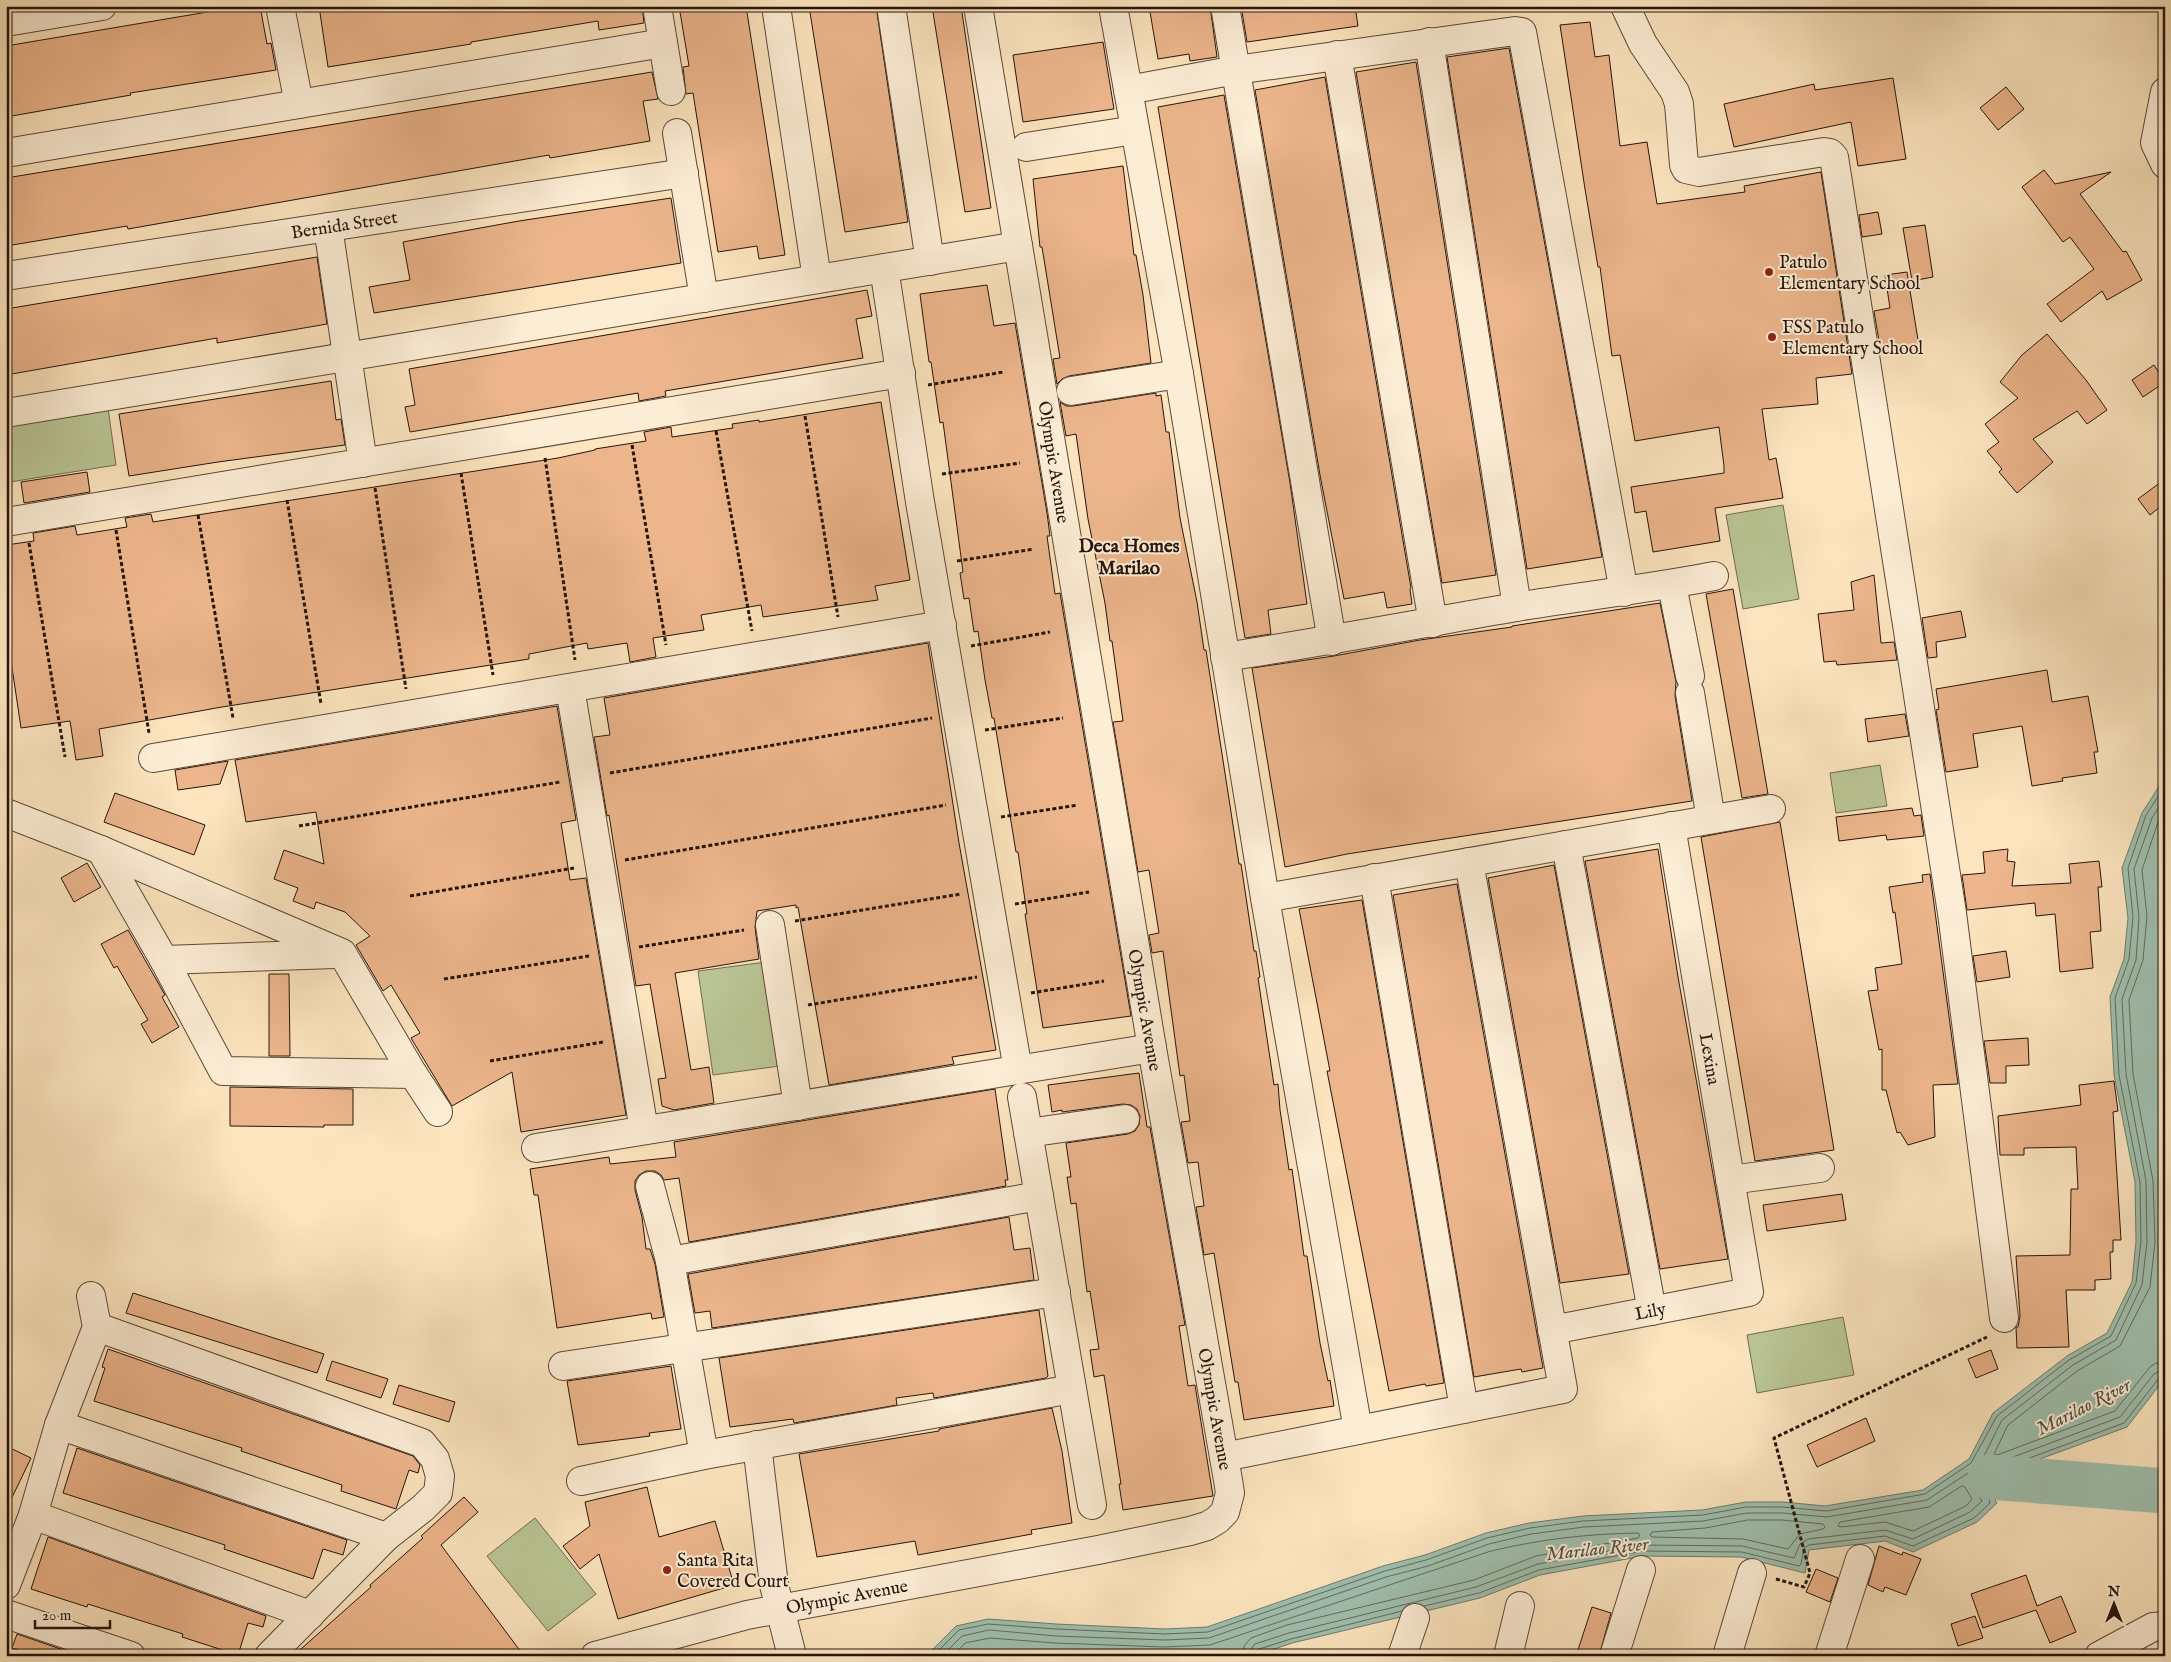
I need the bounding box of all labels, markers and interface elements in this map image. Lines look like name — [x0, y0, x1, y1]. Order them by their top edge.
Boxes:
street label: Bernida Street — [290, 207, 399, 246]
place label: Patulo Elementary School — [1779, 252, 1920, 296]
marker: Patulo Elementary School — [1763, 266, 1775, 278]
place label: FSS Patulo Elementary School — [1782, 317, 1923, 361]
marker: FSS Patulo Elementary School — [1766, 331, 1778, 343]
street label: Olympic Avenue — [1032, 399, 1074, 525]
district label: Deca Homes Marilao — [1079, 535, 1180, 581]
street label: Olympic Avenue — [1121, 947, 1166, 1073]
street label: Lexina — [1693, 1032, 1724, 1087]
street label: Lily — [1633, 1298, 1668, 1327]
street label: Olympic Avenue — [1191, 1346, 1236, 1472]
water label: Marilao River — [2033, 1373, 2137, 1442]
water label: Marilao River — [1545, 1533, 1651, 1567]
place label: Santa Rita Covered Court — [677, 1550, 789, 1594]
marker: Santa Rita Covered Court — [661, 1564, 673, 1576]
street label: Olympic Avenue — [784, 1575, 910, 1621]
north arrow — [2088, 1580, 2138, 1630]
text: N — [2107, 1583, 2120, 1601]
scale bar — [35, 1597, 110, 1629]
text: 20 m — [42, 1606, 72, 1625]

